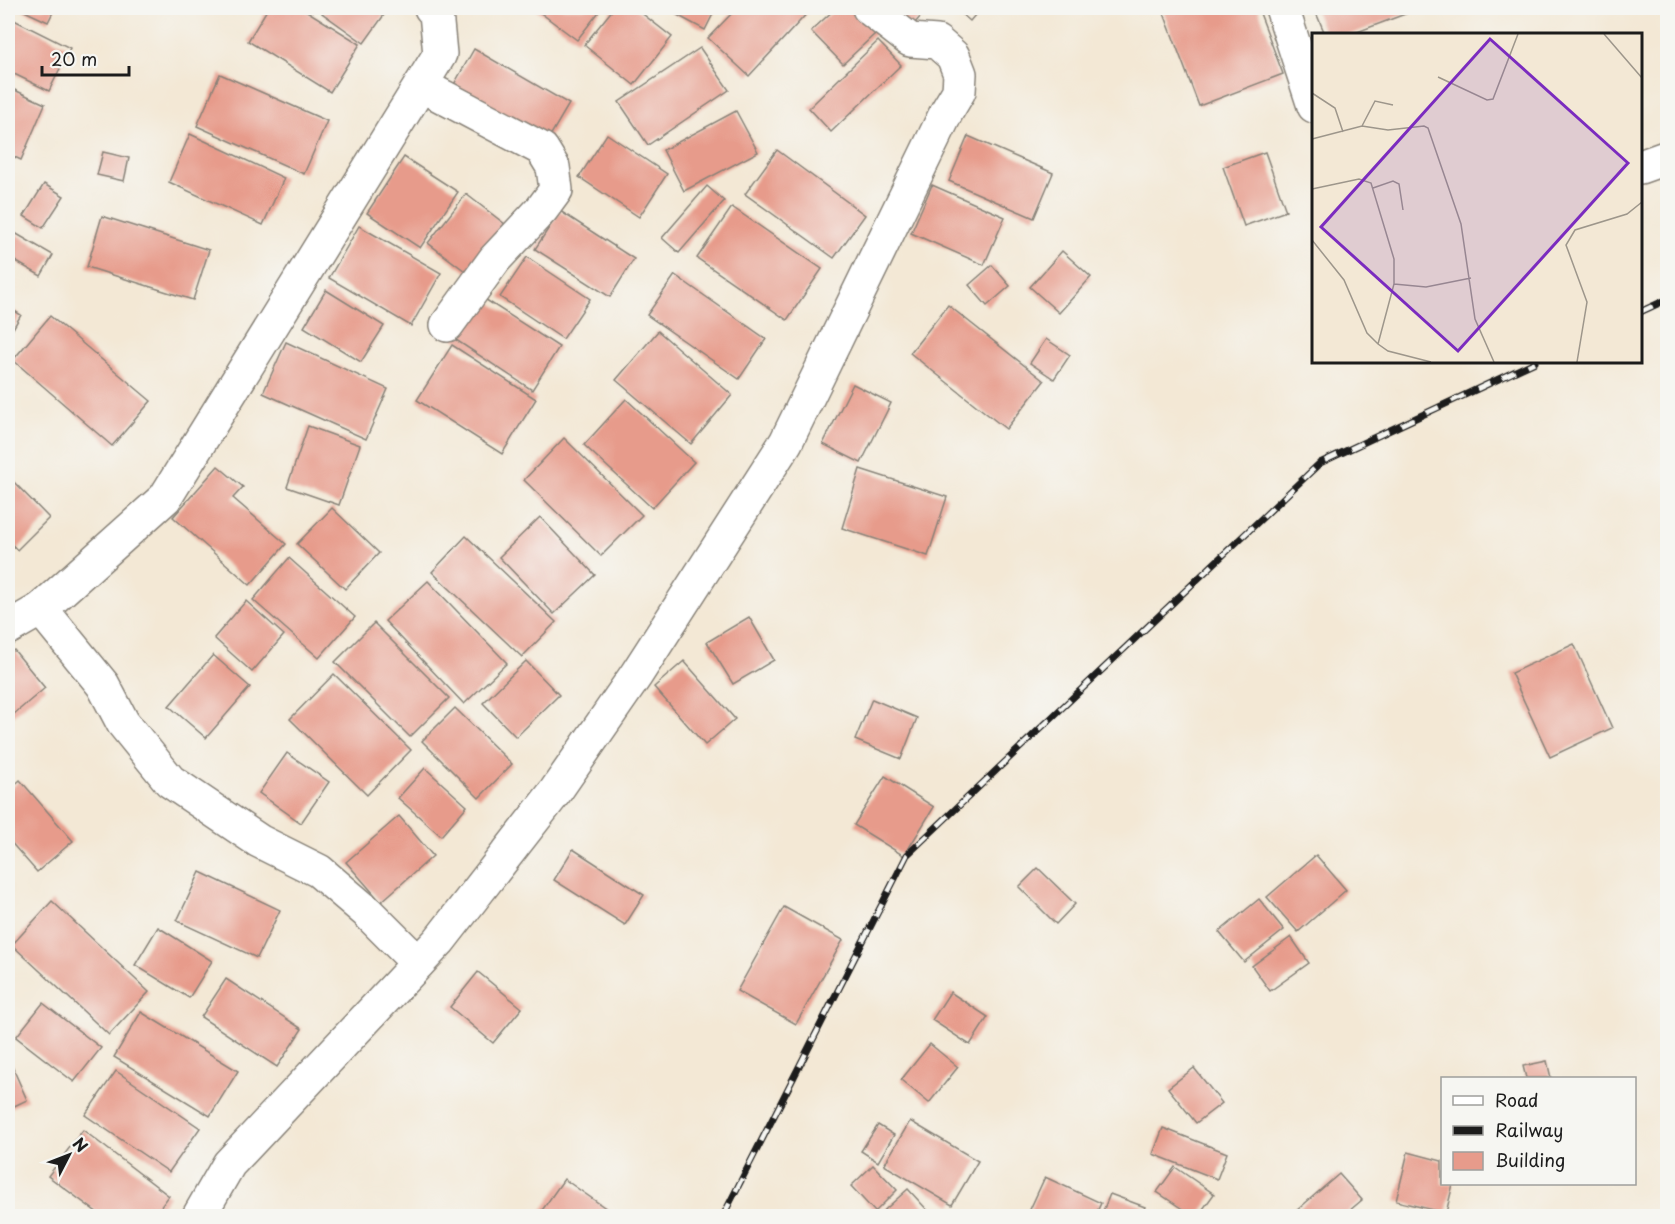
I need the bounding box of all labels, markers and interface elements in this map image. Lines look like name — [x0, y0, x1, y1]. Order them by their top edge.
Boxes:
inset map — [1312, 33, 1642, 363]
scale bar — [42, 39, 129, 77]
text: 20 m — [51, 45, 97, 72]
legend — [1441, 1077, 1636, 1185]
text: Road — [1495, 1086, 1539, 1113]
text: Railway — [1495, 1116, 1563, 1143]
north arrow — [39, 1125, 99, 1185]
text: N — [68, 1132, 94, 1157]
text: Building — [1495, 1146, 1565, 1173]

